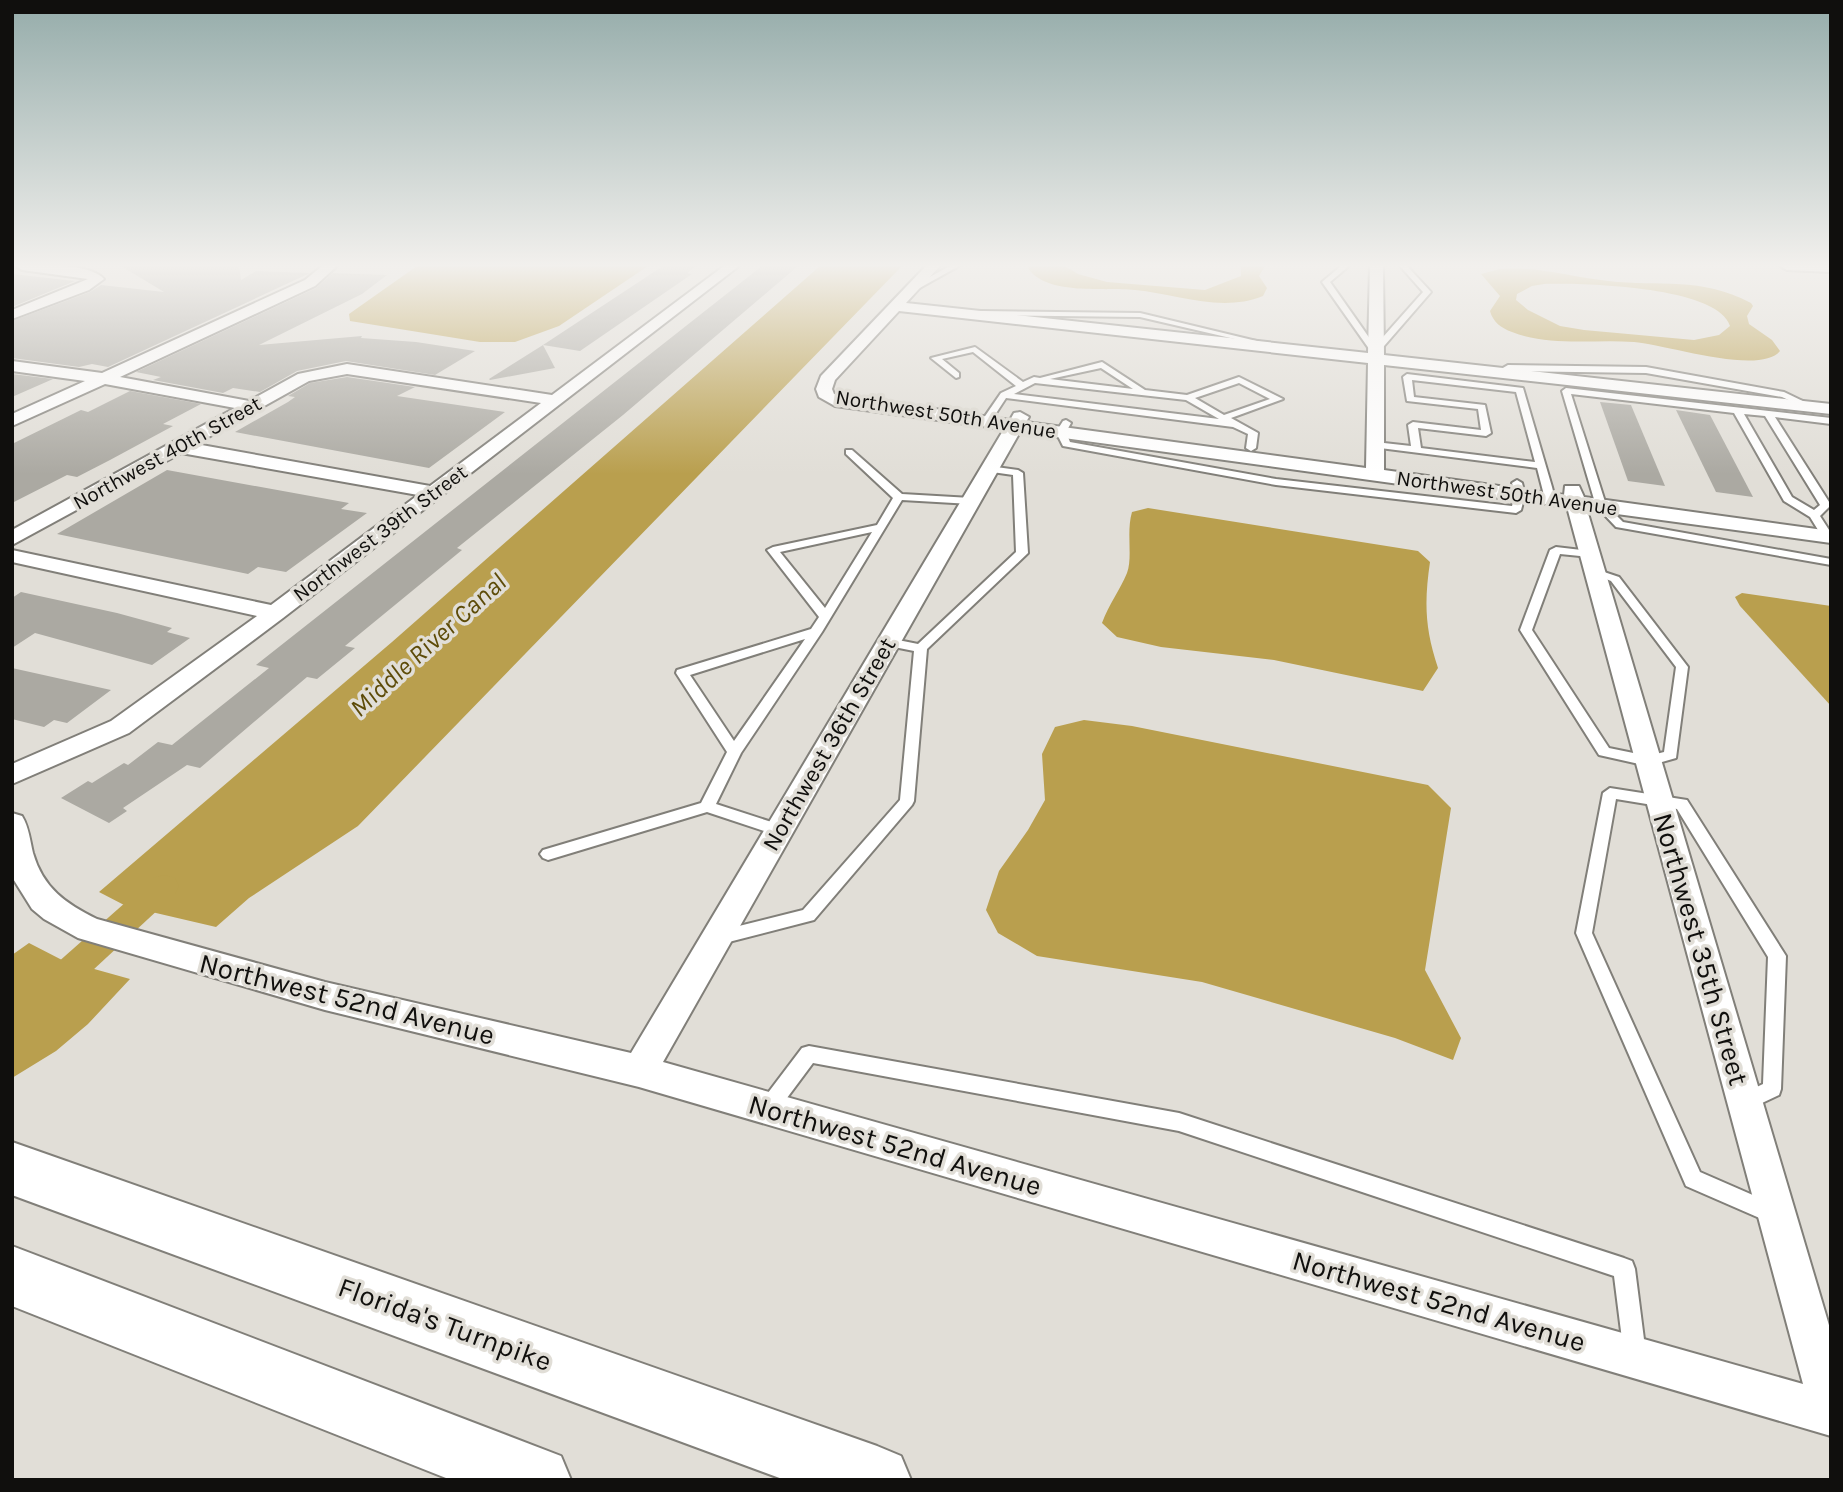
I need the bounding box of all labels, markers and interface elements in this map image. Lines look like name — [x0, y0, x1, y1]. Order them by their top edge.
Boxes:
street label: Northwest 50th Avenue — [834, 385, 1058, 443]
street label: Northwest 40th Street — [69, 391, 265, 515]
street label: Northwest 39th Street — [288, 460, 472, 606]
street label: Northwest 50th Avenue — [1395, 466, 1619, 520]
water label: Middle River Canal — [343, 567, 513, 723]
street label: Northwest 36th Street — [756, 632, 902, 856]
street label: Northwest 35th Street — [1646, 809, 1756, 1089]
street label: Northwest 52nd Avenue — [196, 946, 498, 1052]
street label: Northwest 52nd Avenue — [745, 1087, 1045, 1203]
street label: Northwest 52nd Avenue — [1289, 1243, 1589, 1359]
street label: Florida's Turnpike — [334, 1270, 556, 1378]

